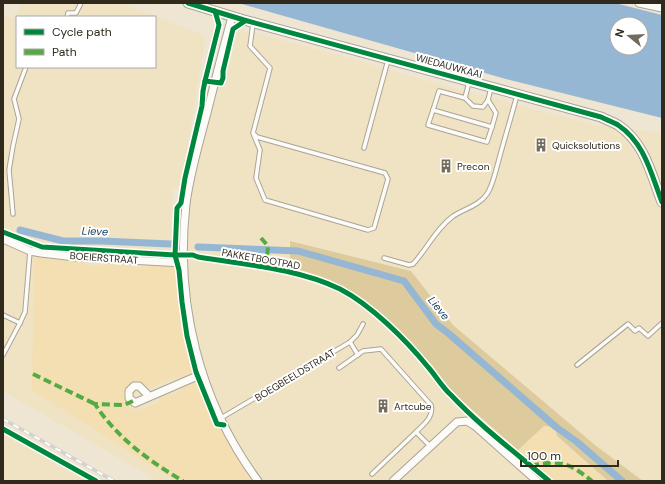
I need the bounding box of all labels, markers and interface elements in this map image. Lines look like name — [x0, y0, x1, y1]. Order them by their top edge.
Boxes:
legend — [16, 16, 156, 68]
north arrow — [609, 16, 649, 56]
text: Cycle path — [52, 24, 112, 40]
text: N — [612, 27, 627, 39]
text: Path — [52, 44, 77, 60]
street label: WIEDAUWKAAI — [414, 51, 484, 81]
building icon: Quicksolutions — [533, 137, 549, 153]
place label: Quicksolutions — [552, 139, 620, 152]
building icon: Precon — [438, 158, 454, 174]
place label: Precon — [457, 160, 490, 173]
water label: Lieve — [81, 224, 109, 238]
street label: PAKKETBOOTPAD — [221, 246, 301, 272]
street label: BOEIERSTRAAT — [69, 249, 139, 267]
water label: Lieve — [425, 293, 453, 323]
street label: BOEGBEELDSTRAAT — [252, 346, 338, 404]
building icon: Artcube — [375, 398, 391, 414]
place label: Artcube — [394, 400, 432, 413]
scale bar — [521, 442, 618, 468]
text: 100 m — [527, 448, 561, 464]

